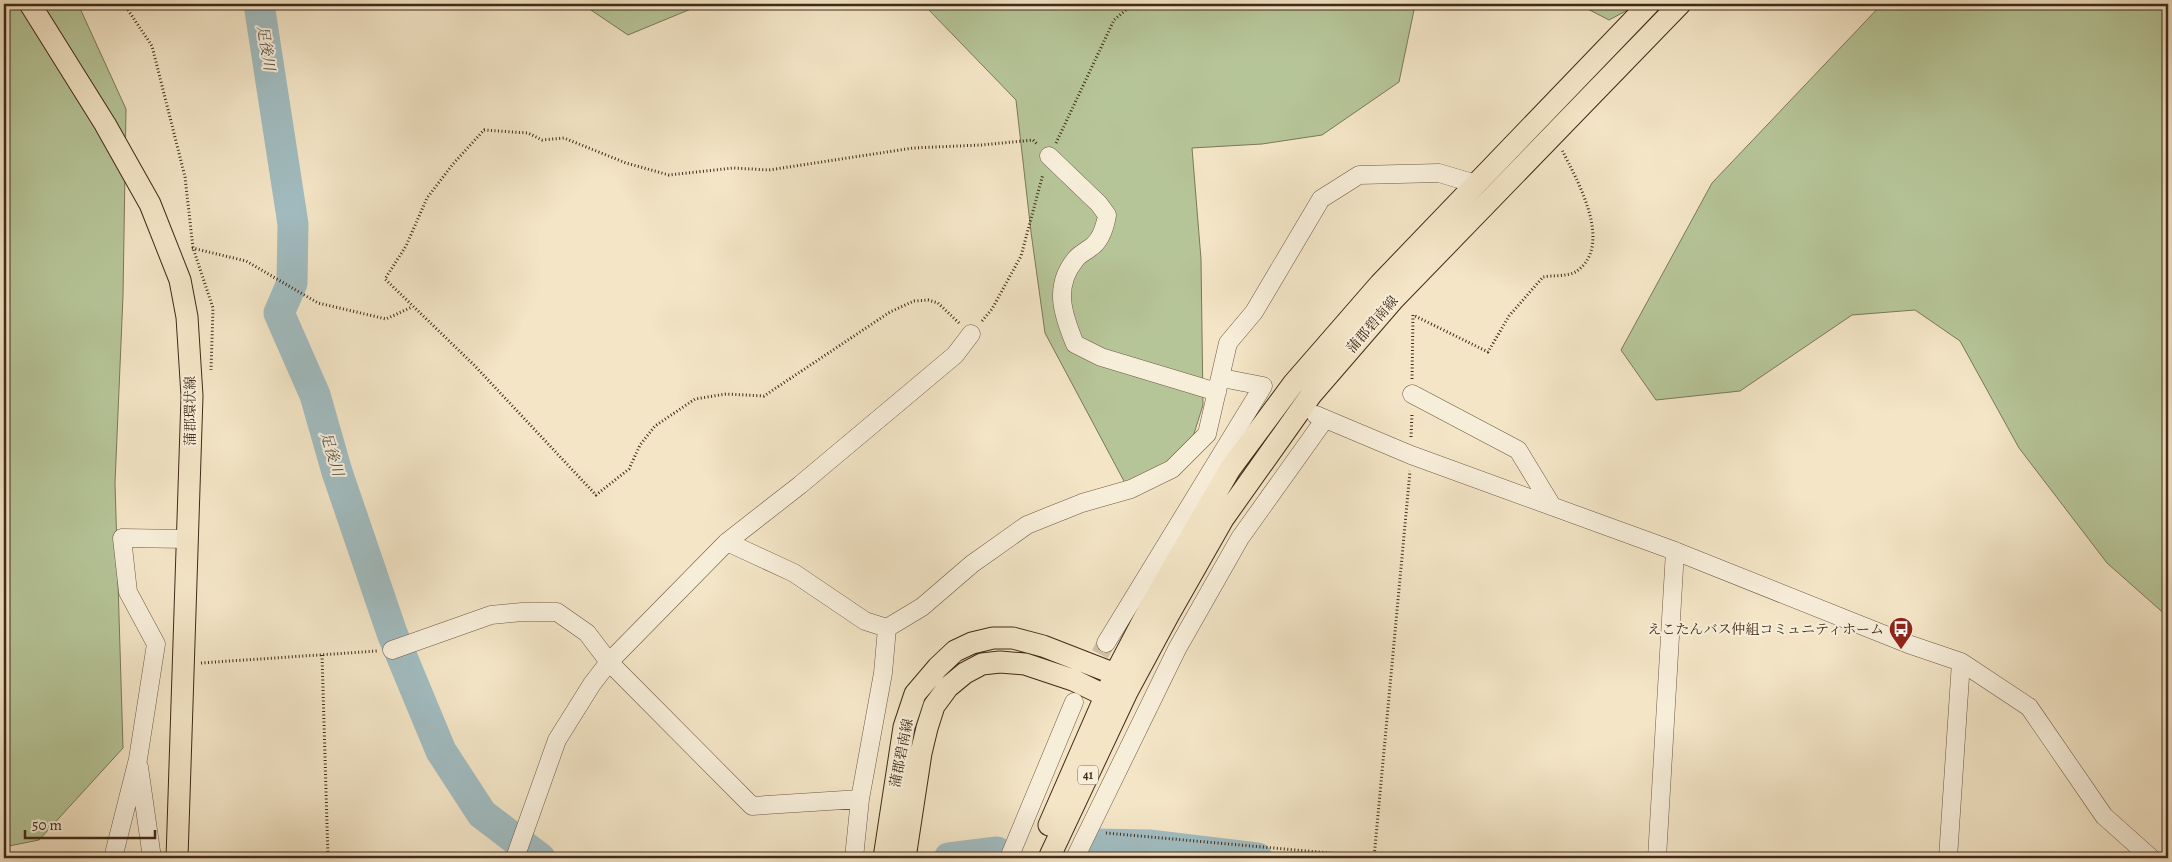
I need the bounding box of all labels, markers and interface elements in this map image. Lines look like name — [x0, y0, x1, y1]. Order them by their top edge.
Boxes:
water label: 足後川 — [253, 24, 280, 74]
street label: 蒲郡碧南線 — [1342, 292, 1403, 357]
street label: 蒲郡環状線 — [181, 376, 200, 446]
water label: 足後川 — [316, 430, 349, 480]
bus stop icon: えこたんバス仲組コミュニティホーム — [1888, 616, 1914, 650]
place label: えこたんバス仲組コミュニティホーム — [1647, 620, 1884, 639]
street label: 蒲郡碧南線 — [885, 717, 917, 789]
road number: 41 — [1078, 766, 1098, 784]
scale bar — [25, 807, 155, 839]
text: 50 m — [32, 815, 62, 835]

